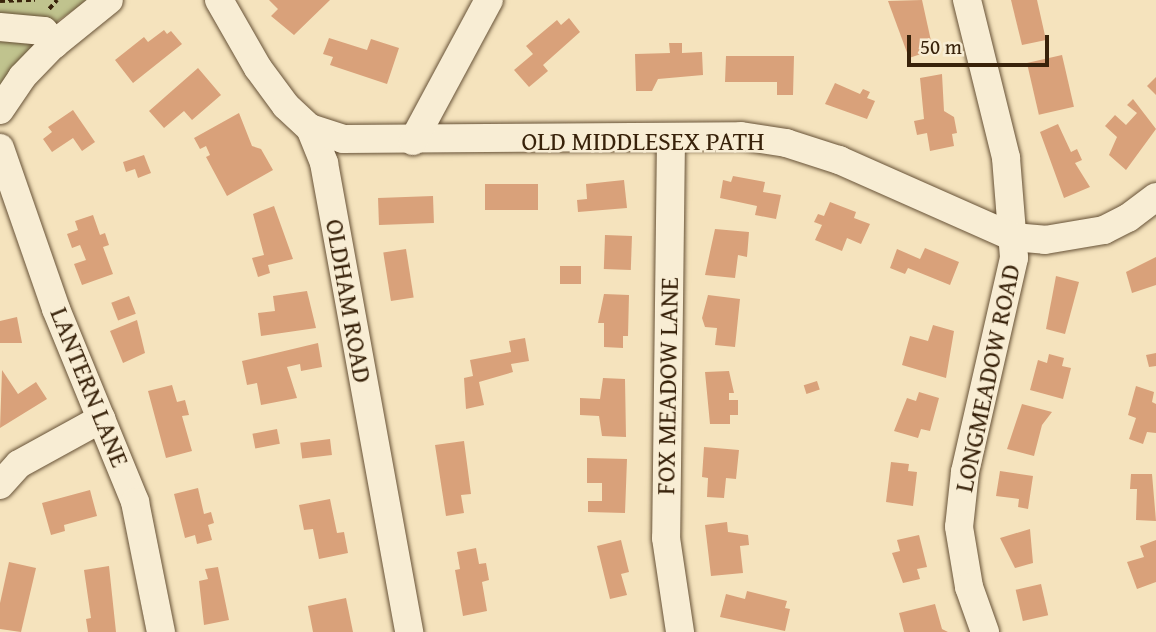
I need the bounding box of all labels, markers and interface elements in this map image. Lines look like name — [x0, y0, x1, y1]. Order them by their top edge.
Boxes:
scale bar — [911, 21, 1053, 65]
text: 50 m — [920, 31, 962, 62]
street label: OLD MIDDLESEX PATH — [521, 125, 765, 157]
street label: OLDHAM ROAD — [319, 217, 379, 385]
street label: LONGMEADOW ROAD — [948, 261, 1026, 495]
street label: FOX MEADOW LANE — [650, 277, 684, 495]
street label: LANTERN LANE — [44, 303, 136, 471]

